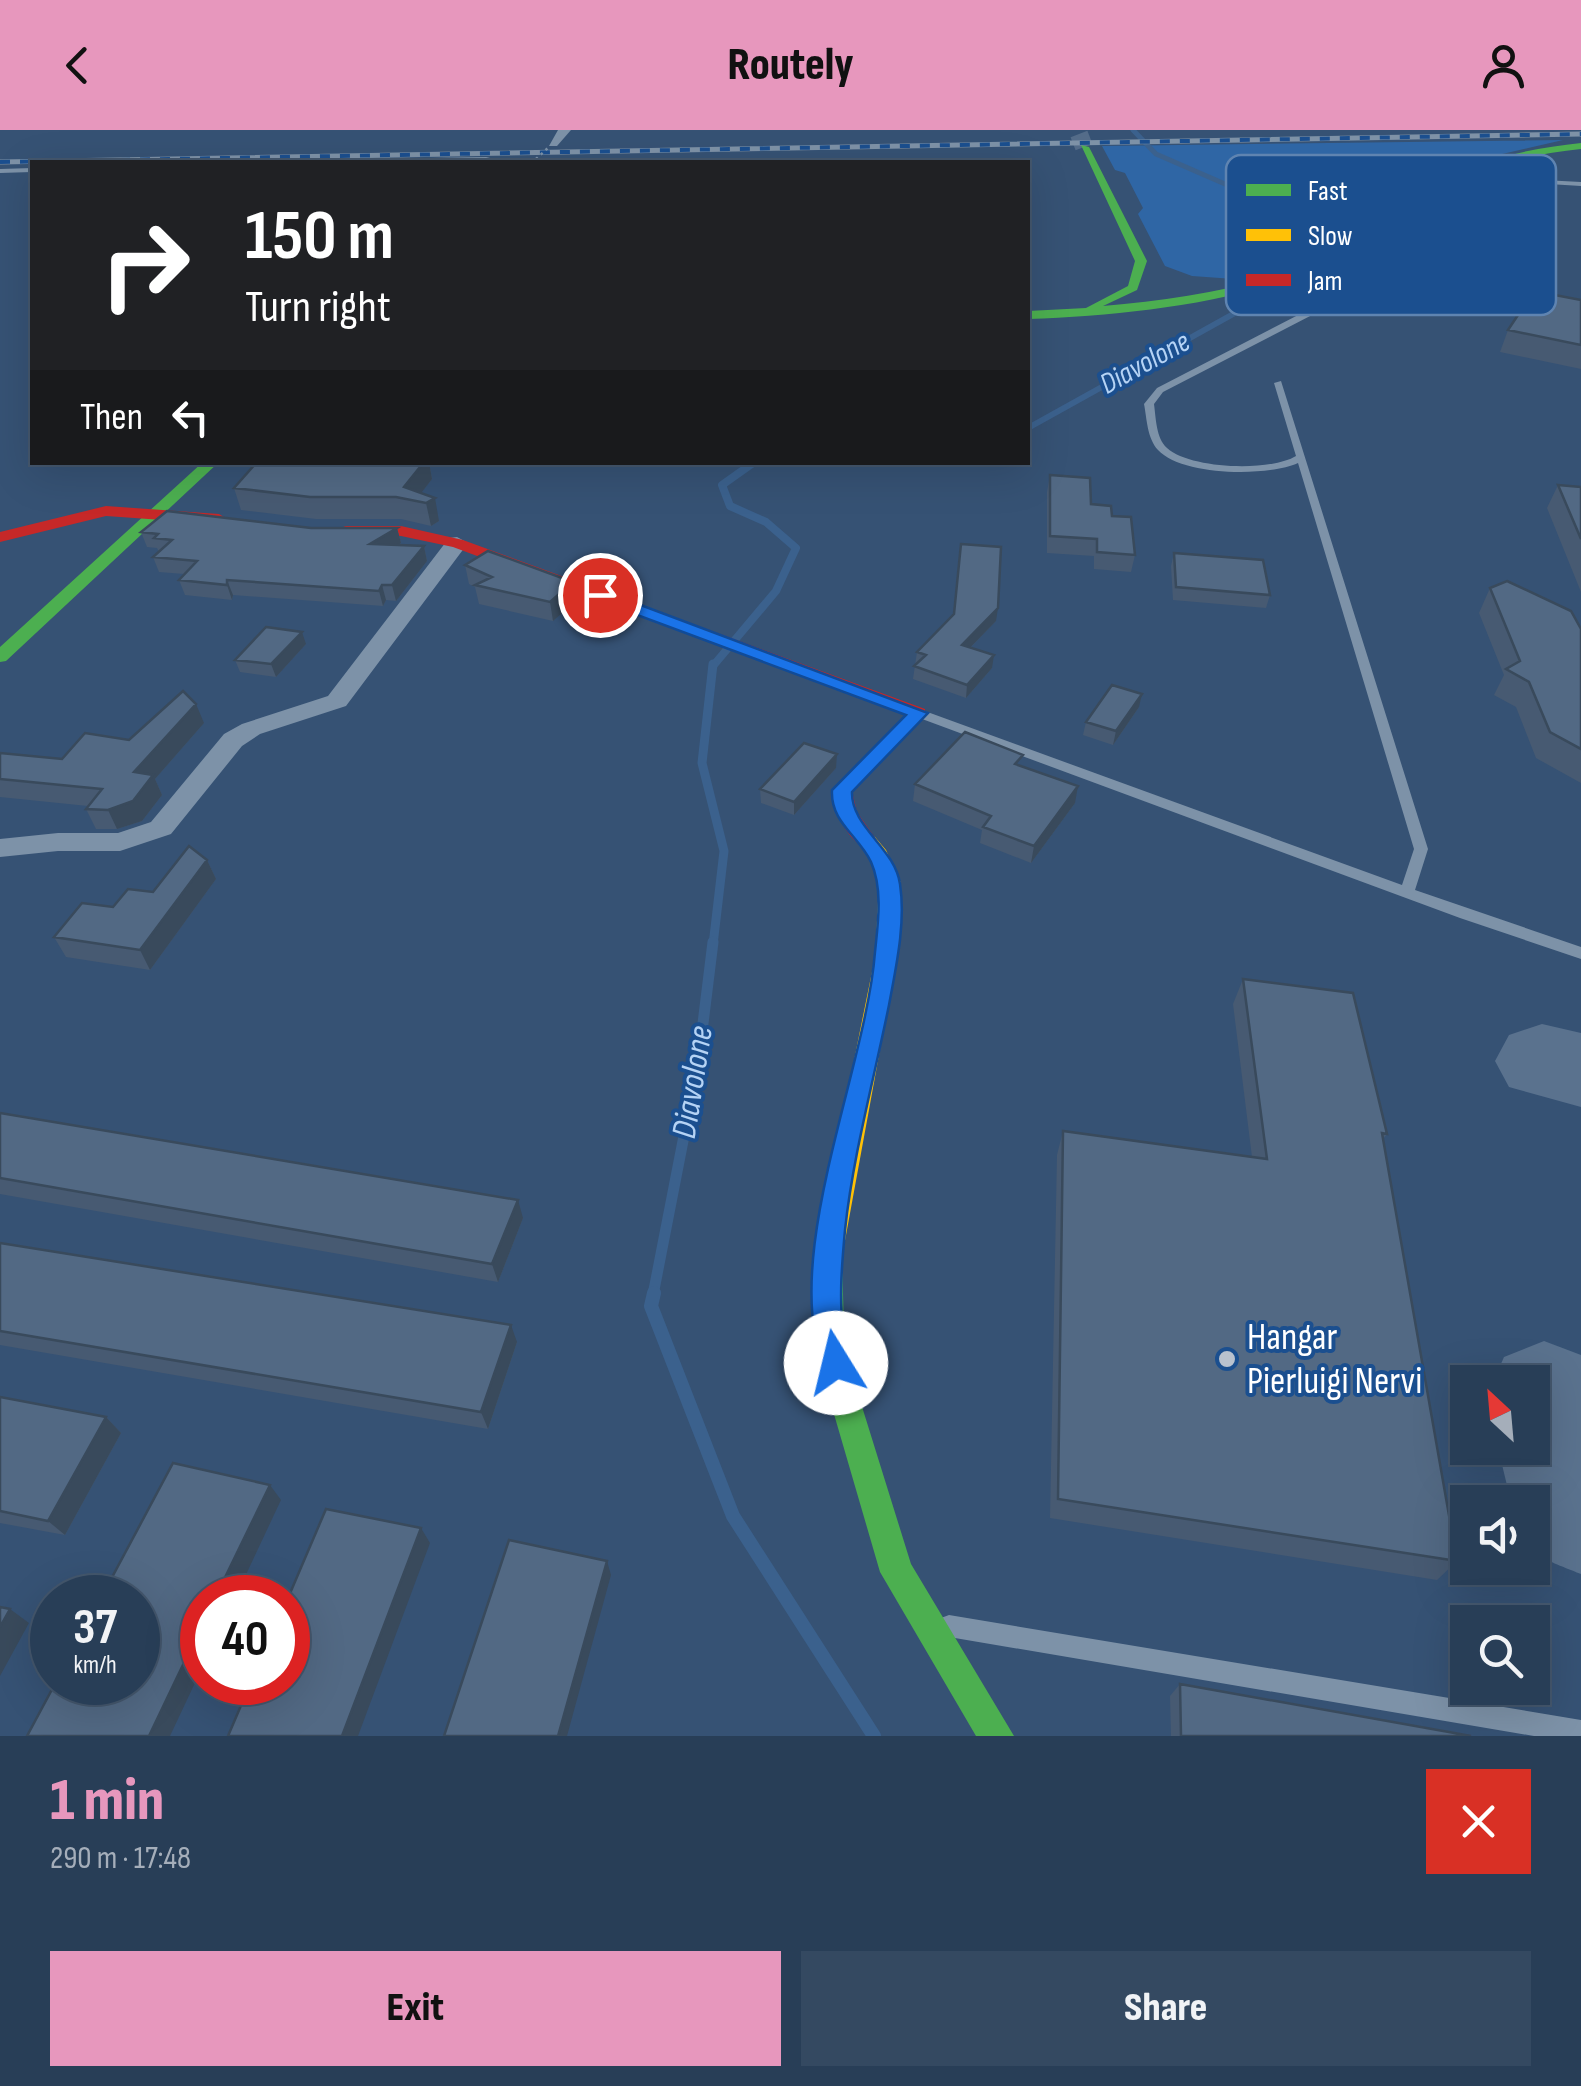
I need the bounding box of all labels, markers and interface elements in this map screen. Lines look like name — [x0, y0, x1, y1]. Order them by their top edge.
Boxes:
icon: back — [50, 38, 105, 93]
text: Routely — [727, 38, 854, 93]
icon: person — [1476, 38, 1531, 93]
legend — [1226, 155, 1556, 315]
text: Fast — [1308, 175, 1347, 208]
text: 150 m — [245, 195, 394, 279]
icon: right — [80, 200, 210, 330]
text: Slow — [1308, 220, 1353, 253]
text: Jam — [1307, 265, 1343, 298]
text: Turn right — [245, 280, 391, 335]
water label: Diavolone — [1094, 324, 1196, 402]
icon: left — [163, 390, 218, 445]
text: Then — [80, 395, 143, 440]
pin — [558, 553, 643, 638]
icon: arrive — [573, 568, 628, 623]
water label: Diavolone — [663, 1022, 723, 1141]
position arrow — [784, 1311, 888, 1415]
place label: Hangar Pierluigi Nervi — [1247, 1315, 1422, 1404]
marker: Hangar Pierluigi Nervi — [1216, 1348, 1238, 1370]
north arrow — [1450, 1365, 1550, 1465]
map controls — [1450, 1365, 1550, 1705]
button: sound — [1450, 1485, 1550, 1585]
speed limit sign: 40 — [180, 1575, 310, 1705]
text: 37 — [73, 1598, 117, 1658]
button: search — [1450, 1605, 1550, 1705]
text: km/h — [73, 1650, 117, 1681]
text: 1 min — [50, 1765, 164, 1837]
button: close — [1426, 1769, 1531, 1874]
text: 290 m · 17:48 — [50, 1839, 191, 1878]
button: Exit — [50, 1951, 781, 2066]
button: Share — [801, 1951, 1531, 2066]

